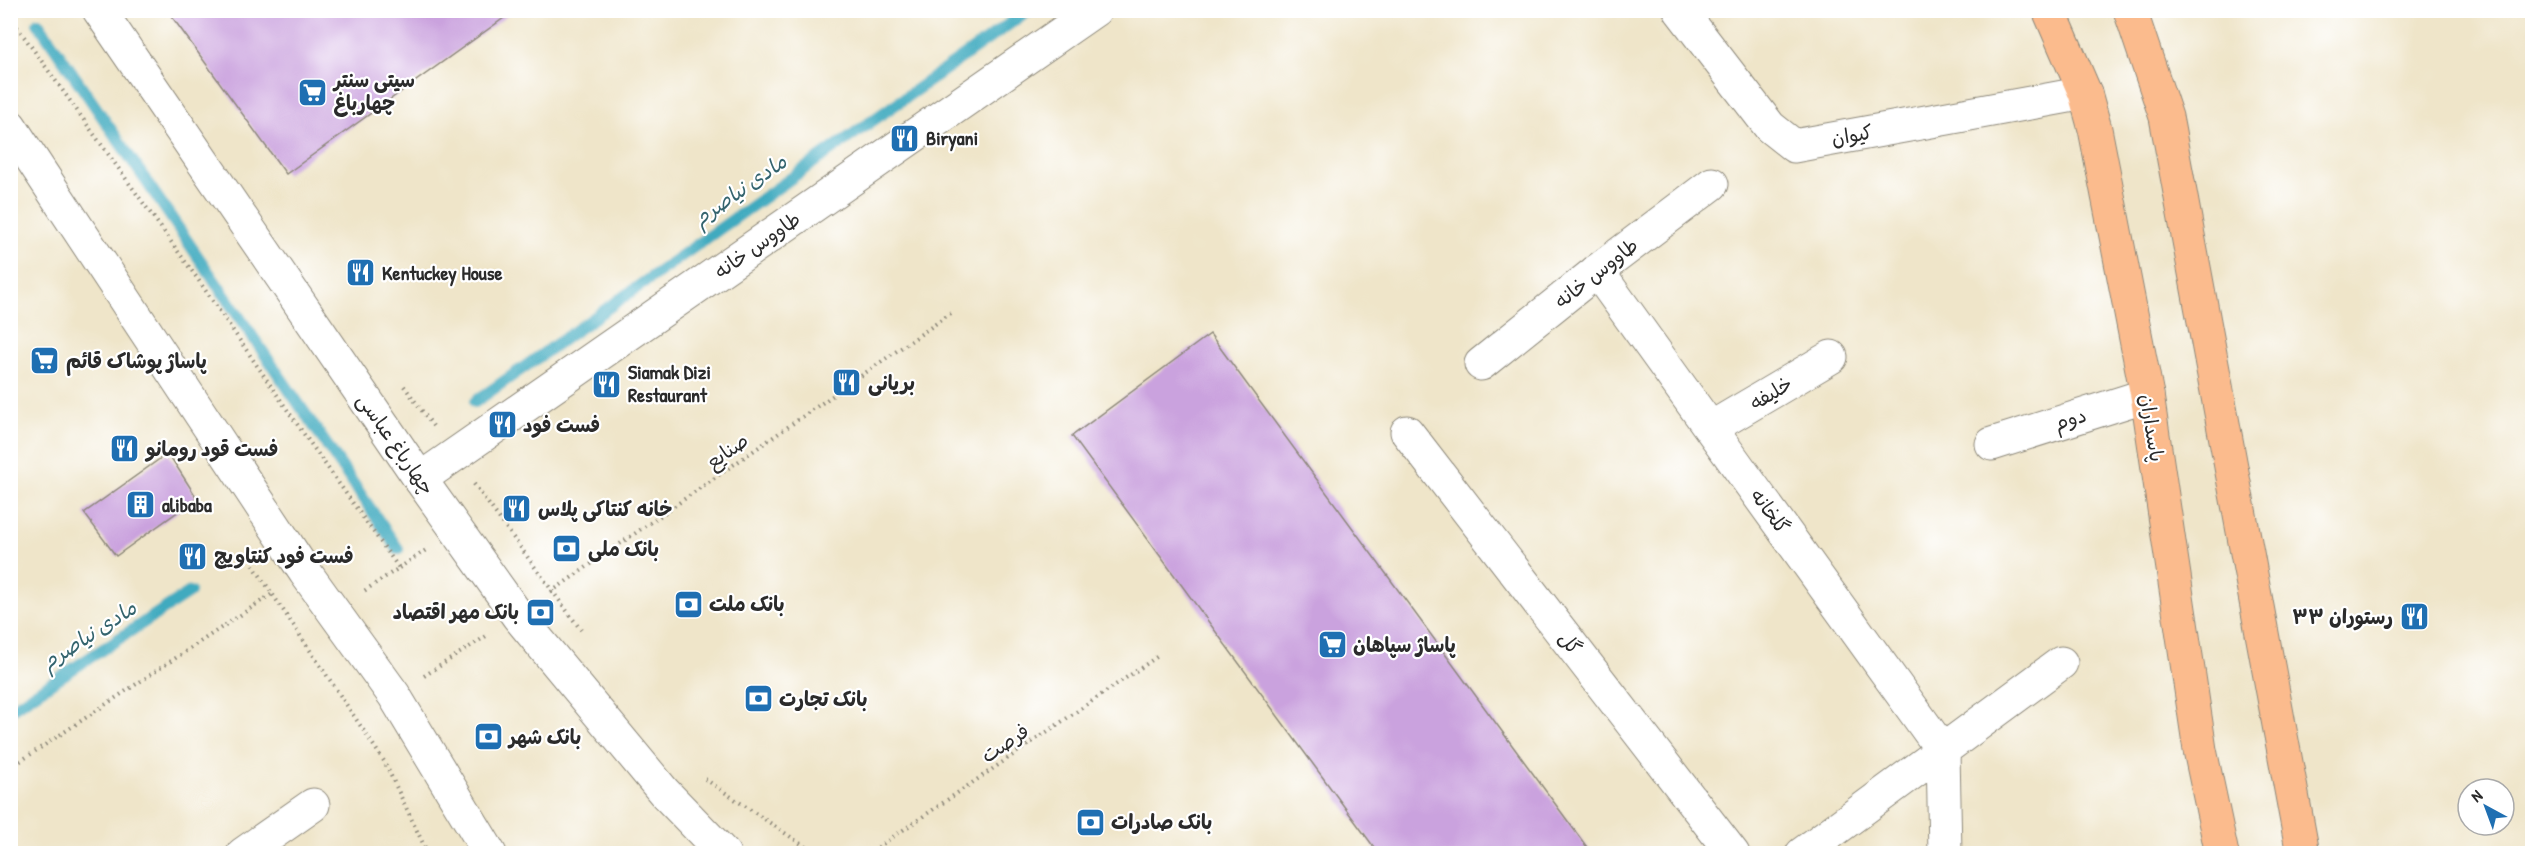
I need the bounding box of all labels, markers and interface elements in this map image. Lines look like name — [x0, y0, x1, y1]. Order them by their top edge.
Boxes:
place label: سیتی سنتر چهارباغ — [332, 66, 415, 117]
supermarket icon: سیتی سنتر چهارباغ — [297, 76, 329, 108]
street label: کیوان — [1829, 118, 1875, 151]
restaurant icon: Biryani — [889, 122, 921, 154]
place label: Biryani — [926, 124, 978, 152]
water label: مادی نیاصرم — [686, 146, 794, 235]
street label: طاووس خانه — [708, 205, 805, 284]
street label: طاووس خانه — [1548, 231, 1643, 314]
restaurant icon: Kentuckey House — [345, 257, 377, 289]
place label: Kentuckey House — [382, 259, 503, 287]
supermarket icon: پاساژ پوشاک قائم — [29, 345, 61, 377]
place label: پاساژ پوشاک قائم — [66, 347, 207, 376]
place label: Siamak Dizi Restaurant — [628, 358, 711, 408]
restaurant icon: بریانی — [831, 367, 863, 399]
restaurant icon: Siamak Dizi Restaurant — [591, 368, 623, 400]
place label: بریانی — [868, 369, 915, 396]
street label: خلیفه — [1744, 369, 1797, 416]
street label: چهارباغ عباسی — [351, 387, 441, 501]
street label: پاسداران — [2134, 392, 2171, 464]
street label: دوم — [2050, 401, 2090, 439]
restaurant icon: فست فود — [486, 409, 518, 441]
place label: فست فود — [523, 411, 600, 438]
street label: صنایع — [700, 426, 755, 477]
restaurant icon: فست قود رومانو — [109, 433, 141, 465]
place label: فست قود رومانو — [144, 435, 278, 462]
street label: گلخانه — [1745, 482, 1796, 539]
building icon: alibaba — [125, 489, 157, 521]
place label: alibaba — [162, 491, 212, 518]
restaurant icon: خانه کنتاکی پلاس — [501, 493, 533, 525]
place label: خانه کنتاکی پلاس — [538, 495, 672, 522]
bank icon: بانک ملی — [551, 533, 583, 565]
place label: بانک ملی — [588, 535, 659, 562]
restaurant icon: فست فود کنتاویچ — [177, 540, 209, 572]
place label: فست فود کنتاویچ — [214, 542, 354, 569]
bank icon: بانک ملت — [672, 588, 704, 620]
place label: بانک ملت — [709, 590, 785, 617]
water label: مادی نیاصرم — [35, 593, 144, 678]
bank icon: بانک مهر اقتصاد — [524, 596, 556, 628]
place label: بانک مهر اقتصاد — [393, 598, 519, 625]
restaurant icon: رستوران ۳۳ — [2398, 601, 2430, 633]
place label: رستوران ۳۳ — [2292, 603, 2393, 631]
street label: گل — [1553, 625, 1588, 660]
supermarket icon: پاساژ سپاهان — [1316, 629, 1348, 661]
place label: پاساژ سپاهان — [1353, 631, 1456, 658]
bank icon: بانک تجارت — [742, 683, 774, 715]
place label: بانک تجارت — [779, 685, 867, 712]
street label: فرصت — [975, 717, 1034, 768]
bank icon: بانک شهر — [472, 721, 504, 753]
place label: بانک شهر — [507, 723, 581, 750]
north arrow — [2456, 777, 2516, 837]
text: N — [2466, 784, 2487, 807]
bank icon: بانک صادرات — [1074, 806, 1106, 838]
place label: بانک صادرات — [1111, 808, 1212, 835]

